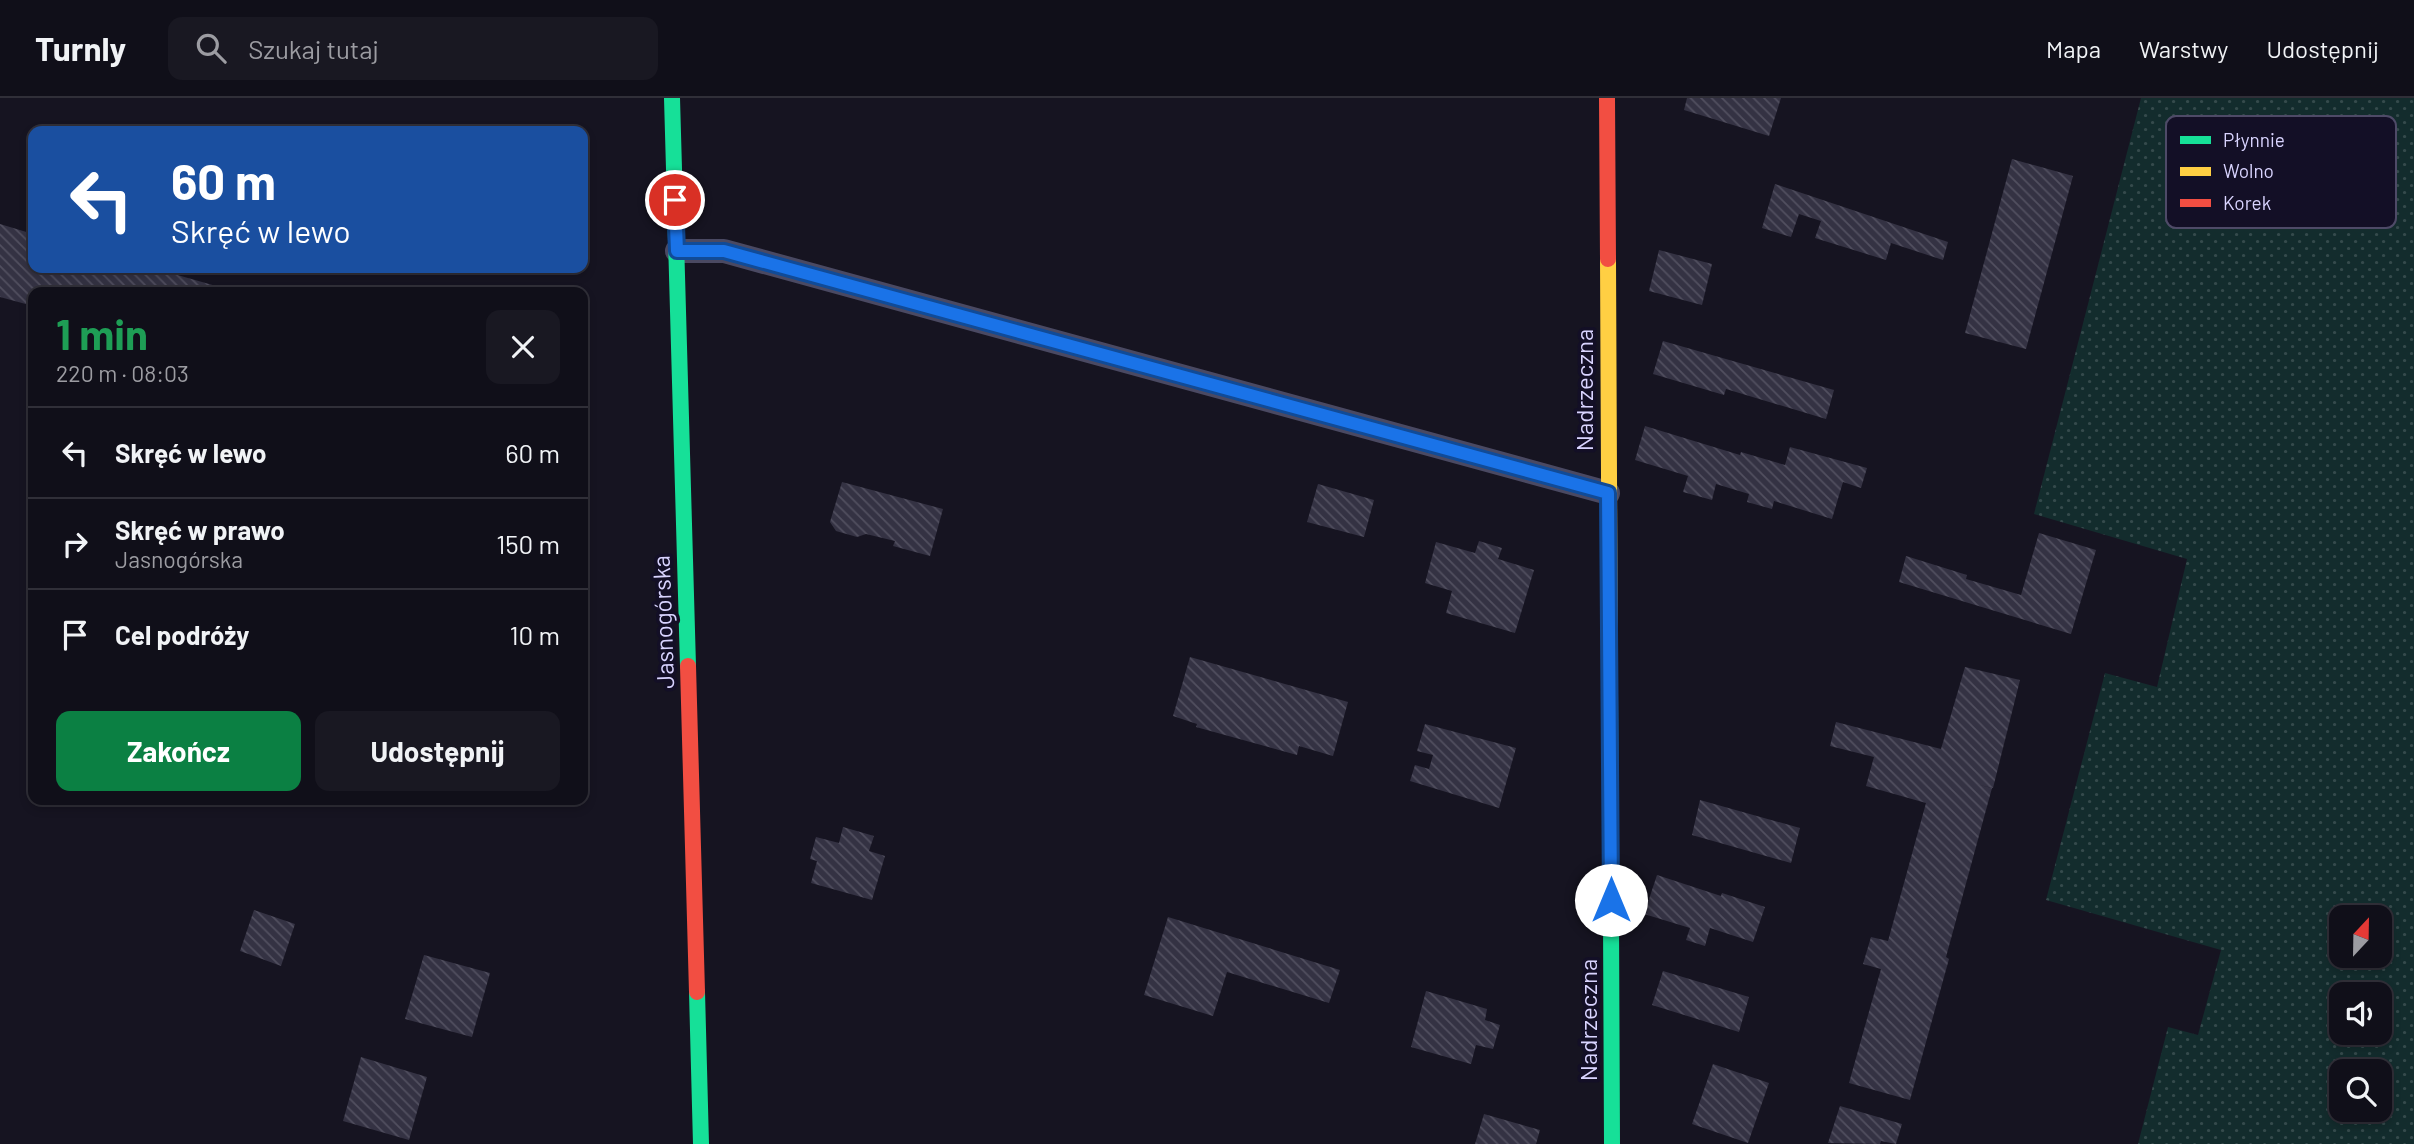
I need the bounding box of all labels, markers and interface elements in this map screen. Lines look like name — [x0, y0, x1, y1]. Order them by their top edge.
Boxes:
search box — [168, 17, 658, 80]
text: Turnly — [35, 28, 126, 68]
icon: search — [192, 29, 230, 67]
text: Szukaj tutaj — [248, 33, 379, 64]
text: Mapa — [2046, 34, 2101, 63]
text: Warstwy — [2139, 34, 2228, 63]
text: Udostępnij — [2266, 34, 2379, 63]
legend — [2166, 116, 2396, 228]
text: Płynnie — [2223, 128, 2285, 151]
text: 60 m — [171, 151, 276, 210]
icon: left — [56, 154, 147, 245]
text: Wolno — [2223, 159, 2274, 182]
pin — [645, 170, 705, 230]
icon: arrive — [656, 181, 694, 219]
text: Korek — [2223, 191, 2271, 214]
text: Skręć w lewo — [171, 211, 351, 249]
text: 1 min — [56, 308, 148, 358]
button: close — [486, 310, 560, 384]
street label: Nadrzeczna — [1569, 329, 1598, 451]
text: 220 m · 08:03 — [56, 359, 189, 387]
icon: left — [56, 434, 94, 472]
text: Skręć w lewo — [115, 437, 267, 468]
text: 60 m — [505, 437, 560, 468]
text: Skręć w prawo — [115, 514, 285, 545]
icon: right — [56, 525, 94, 563]
text: 150 m — [496, 528, 560, 559]
text: Jasnogórska — [115, 545, 243, 573]
street label: Jasnogórska — [646, 555, 679, 689]
icon: arrive — [56, 616, 94, 654]
text: Cel podróży — [115, 619, 249, 650]
text: 10 m — [510, 619, 560, 650]
button: Zakończ — [56, 711, 301, 791]
button: Udostępnij — [315, 711, 560, 791]
position arrow — [1574, 863, 1648, 937]
north arrow — [2329, 905, 2392, 968]
map controls — [2329, 905, 2392, 1122]
street label: Nadrzeczna — [1573, 959, 1602, 1081]
button: sound — [2329, 982, 2392, 1045]
button: search — [2329, 1059, 2392, 1122]

